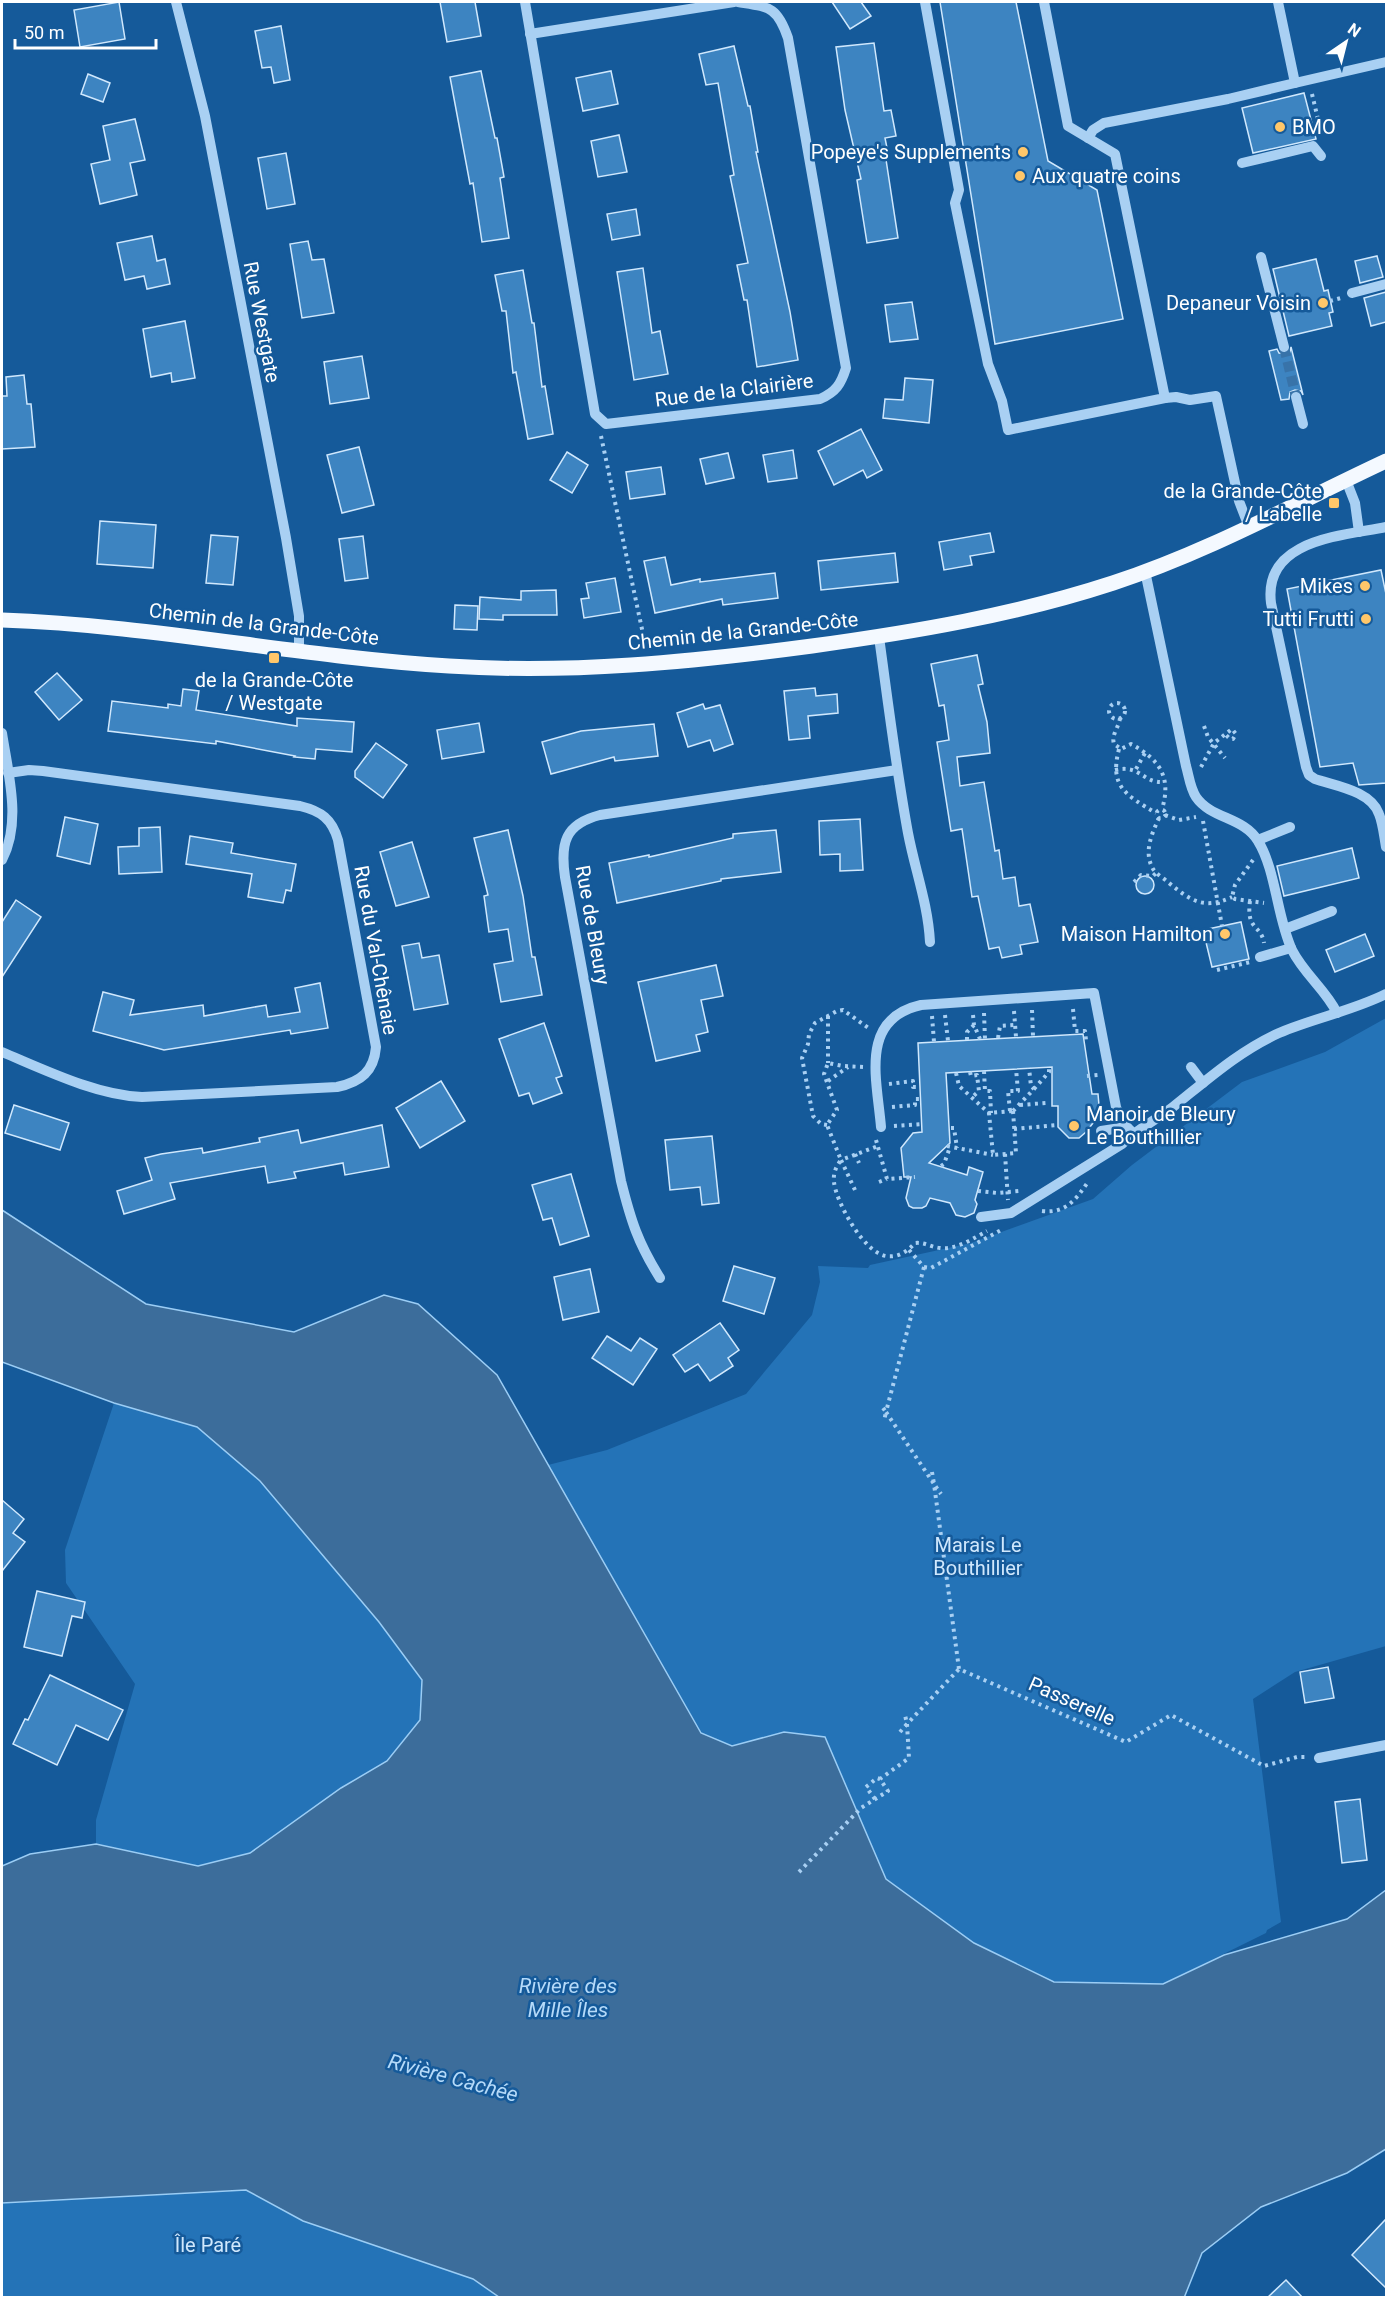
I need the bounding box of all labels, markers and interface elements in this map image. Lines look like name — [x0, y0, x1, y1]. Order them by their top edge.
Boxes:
scale bar — [15, 12, 156, 50]
north arrow — [1316, 12, 1376, 72]
text: N — [1344, 19, 1364, 41]
text: 50 m — [24, 22, 64, 43]
place label: BMO — [1292, 115, 1336, 139]
marker: BMO — [1273, 120, 1287, 134]
place label: Popeye's Supplements — [811, 140, 1011, 164]
marker: Popeye's Supplements — [1016, 145, 1030, 159]
place label: Aux quatre coins — [1032, 164, 1181, 188]
marker: Aux quatre coins — [1013, 169, 1027, 183]
street label: Rue Westgate — [238, 259, 286, 385]
place label: Depaneur Voisin — [1166, 291, 1311, 315]
marker: Depaneur Voisin — [1316, 296, 1330, 310]
street label: Rue de la Clairière — [653, 368, 815, 412]
place label: de la Grande-Côte / Labelle — [1164, 479, 1322, 526]
marker: de la Grande-Côte / Labelle — [1327, 496, 1341, 510]
place label: Mikes — [1300, 574, 1353, 598]
marker: Mikes — [1358, 579, 1372, 593]
street label: Chemin de la Grande-Côte — [148, 598, 380, 650]
street label: Chemin de la Grande-Côte — [627, 607, 859, 655]
place label: Tutti Frutti — [1263, 607, 1354, 631]
marker: Tutti Frutti — [1359, 612, 1373, 626]
marker: de la Grande-Côte / Westgate — [267, 651, 281, 665]
place label: de la Grande-Côte / Westgate — [195, 668, 353, 715]
street label: Rue du Val-Chênaie — [349, 863, 403, 1037]
street label: Rue de Bleury — [571, 863, 615, 987]
place label: Maison Hamilton — [1061, 922, 1213, 946]
marker: Maison Hamilton — [1218, 927, 1232, 941]
place label: Manoir de Bleury Le Bouthillier — [1086, 1102, 1236, 1149]
marker: Manoir de Bleury Le Bouthillier — [1067, 1119, 1081, 1133]
park label: Marais Le Bouthillier — [933, 1533, 1023, 1580]
street label: Passerelle — [1025, 1671, 1119, 1731]
water label: Rivière des Mille Îles — [519, 1974, 617, 2022]
water label: Rivière Cachée — [385, 2049, 521, 2107]
park label: Île Paré — [174, 2233, 241, 2257]

